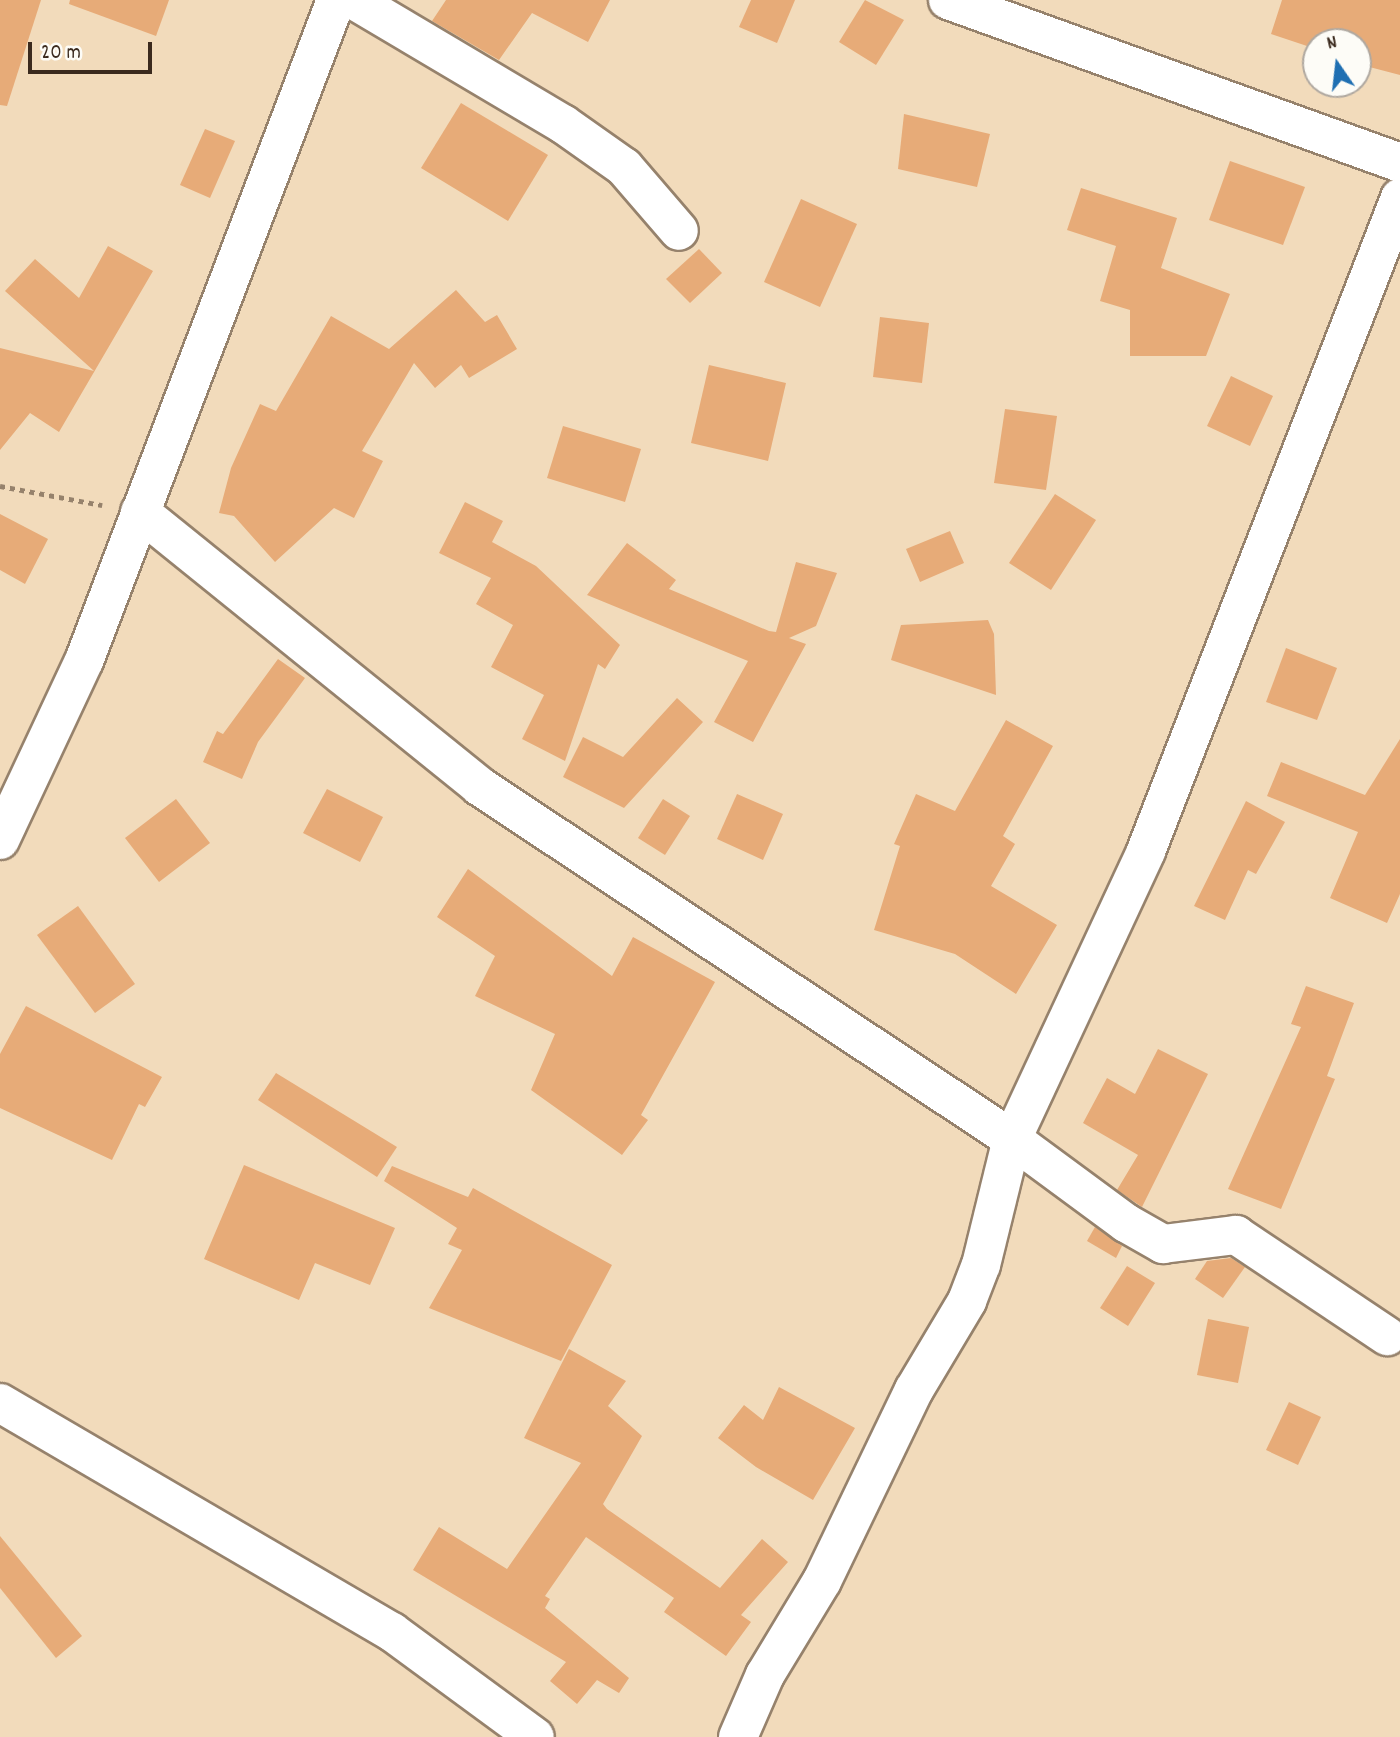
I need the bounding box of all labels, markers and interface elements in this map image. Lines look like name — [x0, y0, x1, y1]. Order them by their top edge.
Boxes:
scale bar — [32, 28, 156, 72]
north arrow — [1302, 28, 1372, 98]
text: N — [1324, 30, 1340, 58]
text: 20 m — [41, 39, 81, 69]

